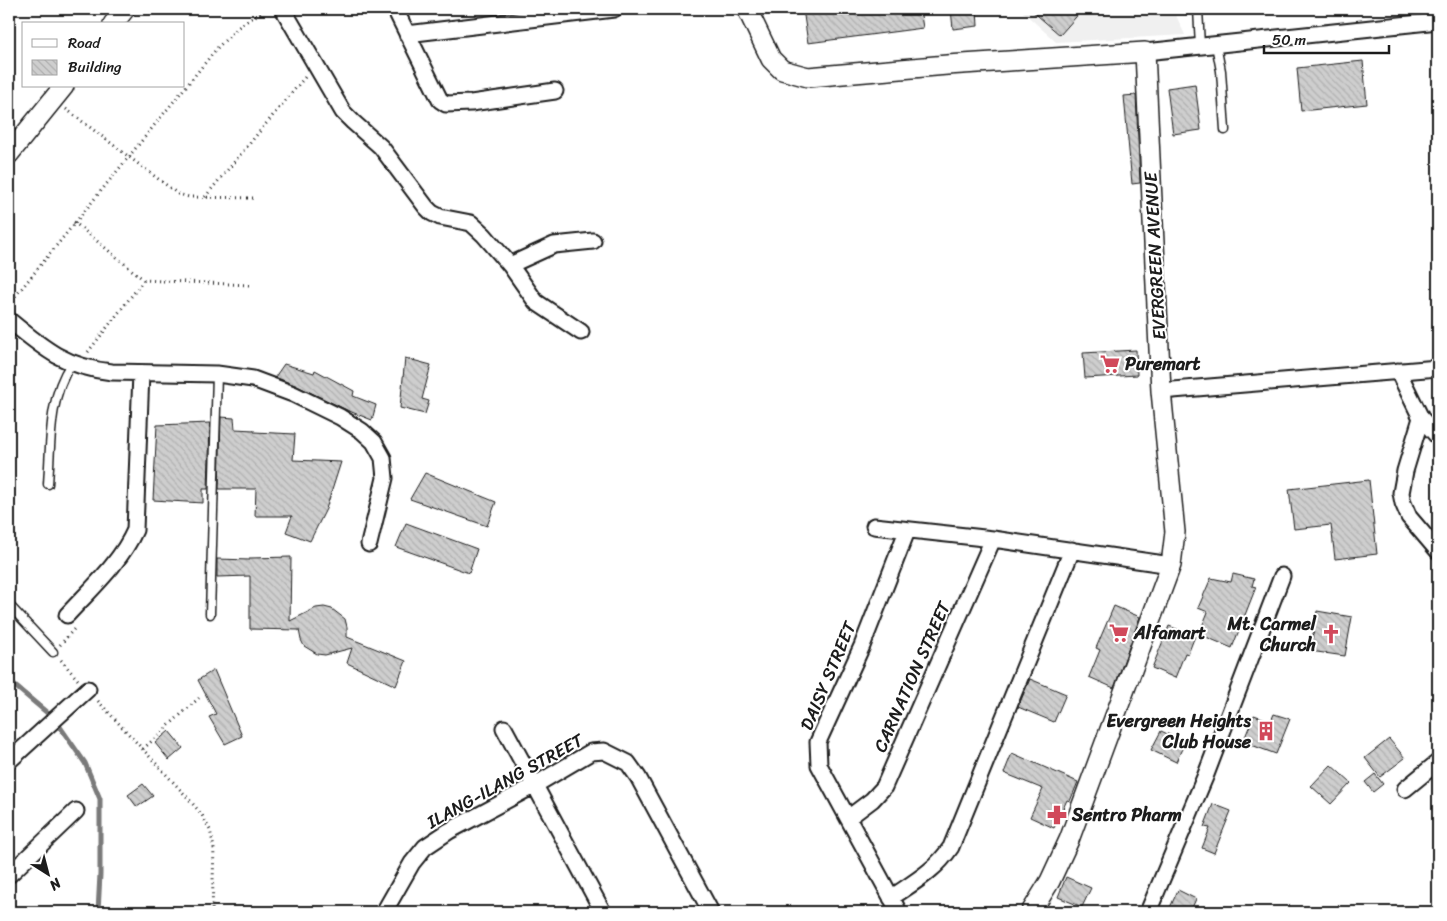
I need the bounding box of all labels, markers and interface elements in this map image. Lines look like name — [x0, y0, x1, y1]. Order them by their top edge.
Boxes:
legend — [22, 22, 185, 88]
scale bar — [1264, 22, 1390, 54]
text: 50 m — [1272, 27, 1307, 53]
text: Road — [68, 30, 101, 56]
text: Building — [68, 54, 122, 80]
street label: EVERGREEN AVENUE — [1135, 170, 1175, 341]
place label: Puremart — [1125, 348, 1200, 380]
supermarket icon: Puremart — [1099, 353, 1121, 375]
street label: CARNATION STREET — [864, 595, 960, 758]
place label: Mt. Carmel Church — [1226, 608, 1317, 661]
street label: DAISY STREET — [791, 616, 866, 735]
place label: Alfamart — [1133, 617, 1206, 649]
supermarket icon: Alfamart — [1108, 622, 1130, 644]
church icon: Mt. Carmel Church — [1320, 623, 1342, 645]
place label: Evergreen Heights Club House — [1106, 705, 1252, 758]
building icon: Evergreen Heights Club House — [1255, 720, 1277, 742]
street label: ILANG-ILANG STREET — [420, 724, 590, 838]
place label: Sentro Pharm — [1071, 799, 1182, 831]
pharmacy icon: Sentro Pharm — [1046, 804, 1068, 826]
north arrow — [22, 848, 72, 898]
text: N — [44, 871, 67, 897]

